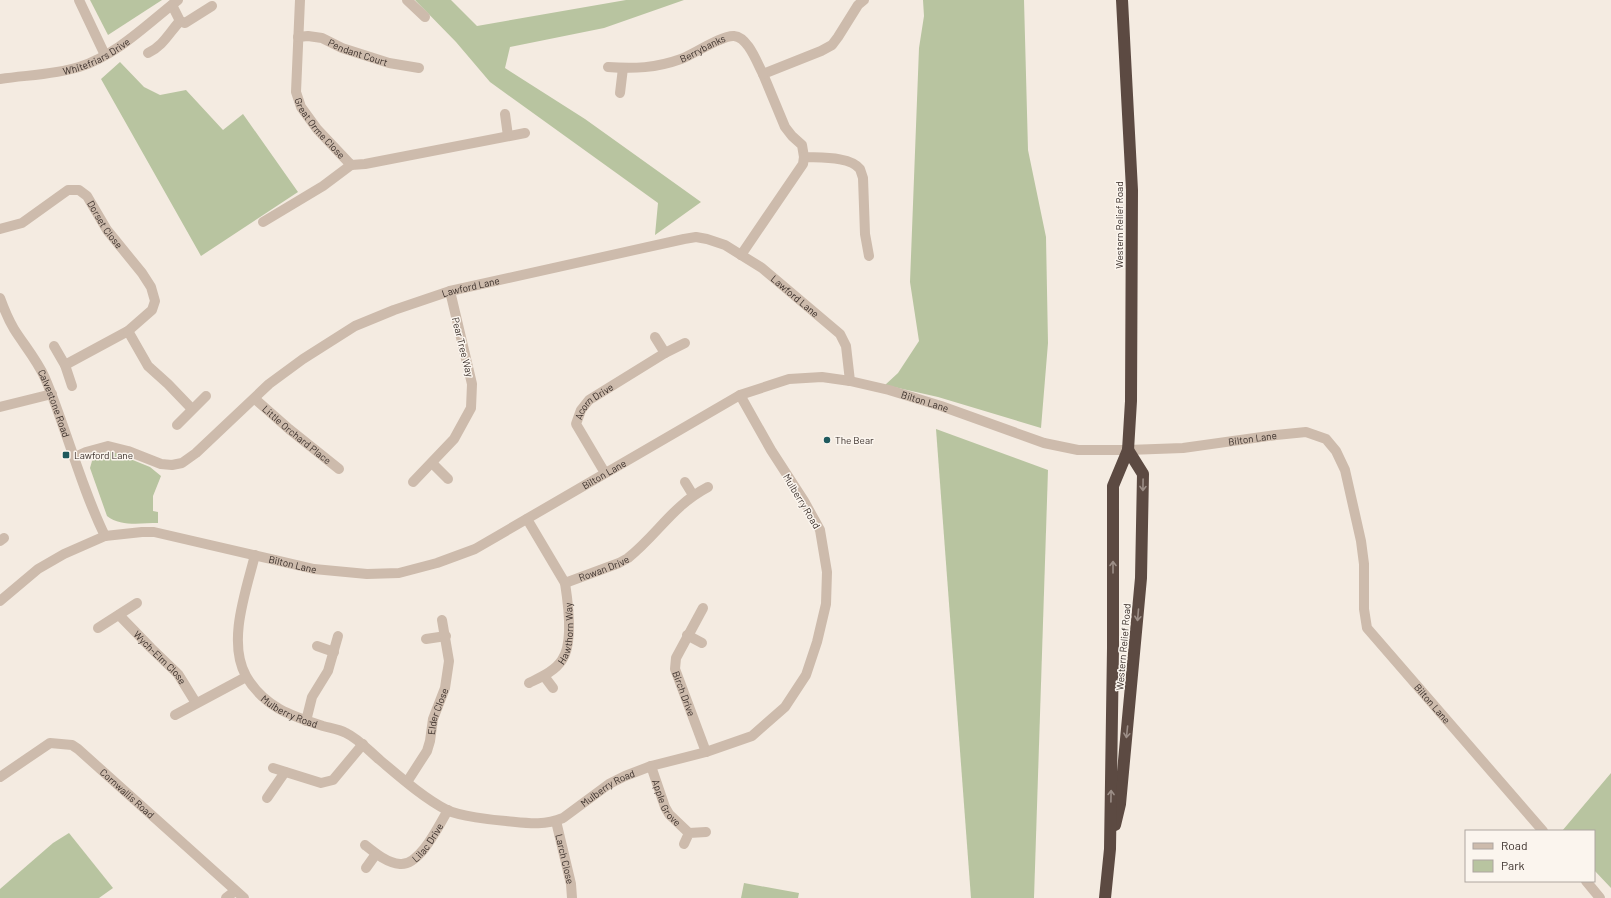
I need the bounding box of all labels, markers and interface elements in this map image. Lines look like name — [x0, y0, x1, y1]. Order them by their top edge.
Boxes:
street label: Berrybanks — [678, 32, 727, 65]
street label: Whitefriars Drive — [62, 35, 132, 77]
street label: Pendant Court — [326, 36, 390, 68]
street label: Great Orme Close — [292, 96, 348, 161]
street label: Western Relief Road — [1113, 181, 1125, 269]
street label: Dorset Close — [85, 198, 125, 251]
street label: Lawford Lane — [769, 272, 822, 320]
street label: Lawford Lane — [440, 274, 501, 299]
street label: Pear Tree Way — [450, 316, 476, 378]
street label: Calvestone Road — [36, 367, 73, 439]
street label: Acorn Drive — [572, 381, 615, 421]
street label: Bilton Lane — [900, 388, 950, 414]
street label: Little Orchard Place — [260, 403, 334, 466]
street label: Bilton Lane — [1227, 429, 1277, 448]
place label: The Bear — [835, 434, 874, 446]
marker: The Bear — [822, 435, 832, 445]
place label: Lawford Lane — [74, 449, 133, 461]
marker: Lawford Lane — [61, 450, 71, 460]
street label: Bilton Lane — [580, 457, 628, 492]
street label: Mulberry Road — [781, 471, 823, 531]
one-way arrow — [1139, 478, 1147, 491]
street label: Bilton Lane — [267, 553, 318, 575]
street label: Rowan Drive — [577, 553, 631, 583]
one-way arrow — [1109, 561, 1117, 574]
street label: Hawthorn Way — [555, 602, 575, 667]
street label: Western Relief Road — [1113, 603, 1133, 691]
one-way arrow — [1135, 608, 1142, 621]
street label: Wych-Elm Close — [131, 628, 189, 686]
street label: Birch Drive — [670, 669, 698, 718]
street label: Bilton Lane — [1412, 681, 1453, 726]
street label: Elder Close — [425, 686, 450, 736]
street label: Mulberry Road — [259, 692, 319, 730]
one-way arrow — [1124, 725, 1131, 738]
street label: Cornwallis Road — [98, 766, 157, 821]
street label: Mulberry Road — [578, 767, 636, 809]
street label: Apple Grove — [650, 777, 684, 828]
one-way arrow — [1107, 790, 1114, 803]
street label: Lilac Drive — [409, 821, 445, 864]
legend — [1465, 830, 1595, 882]
street label: Larch Close — [553, 833, 577, 885]
text: Road — [1501, 838, 1528, 852]
text: Park — [1501, 858, 1525, 872]

